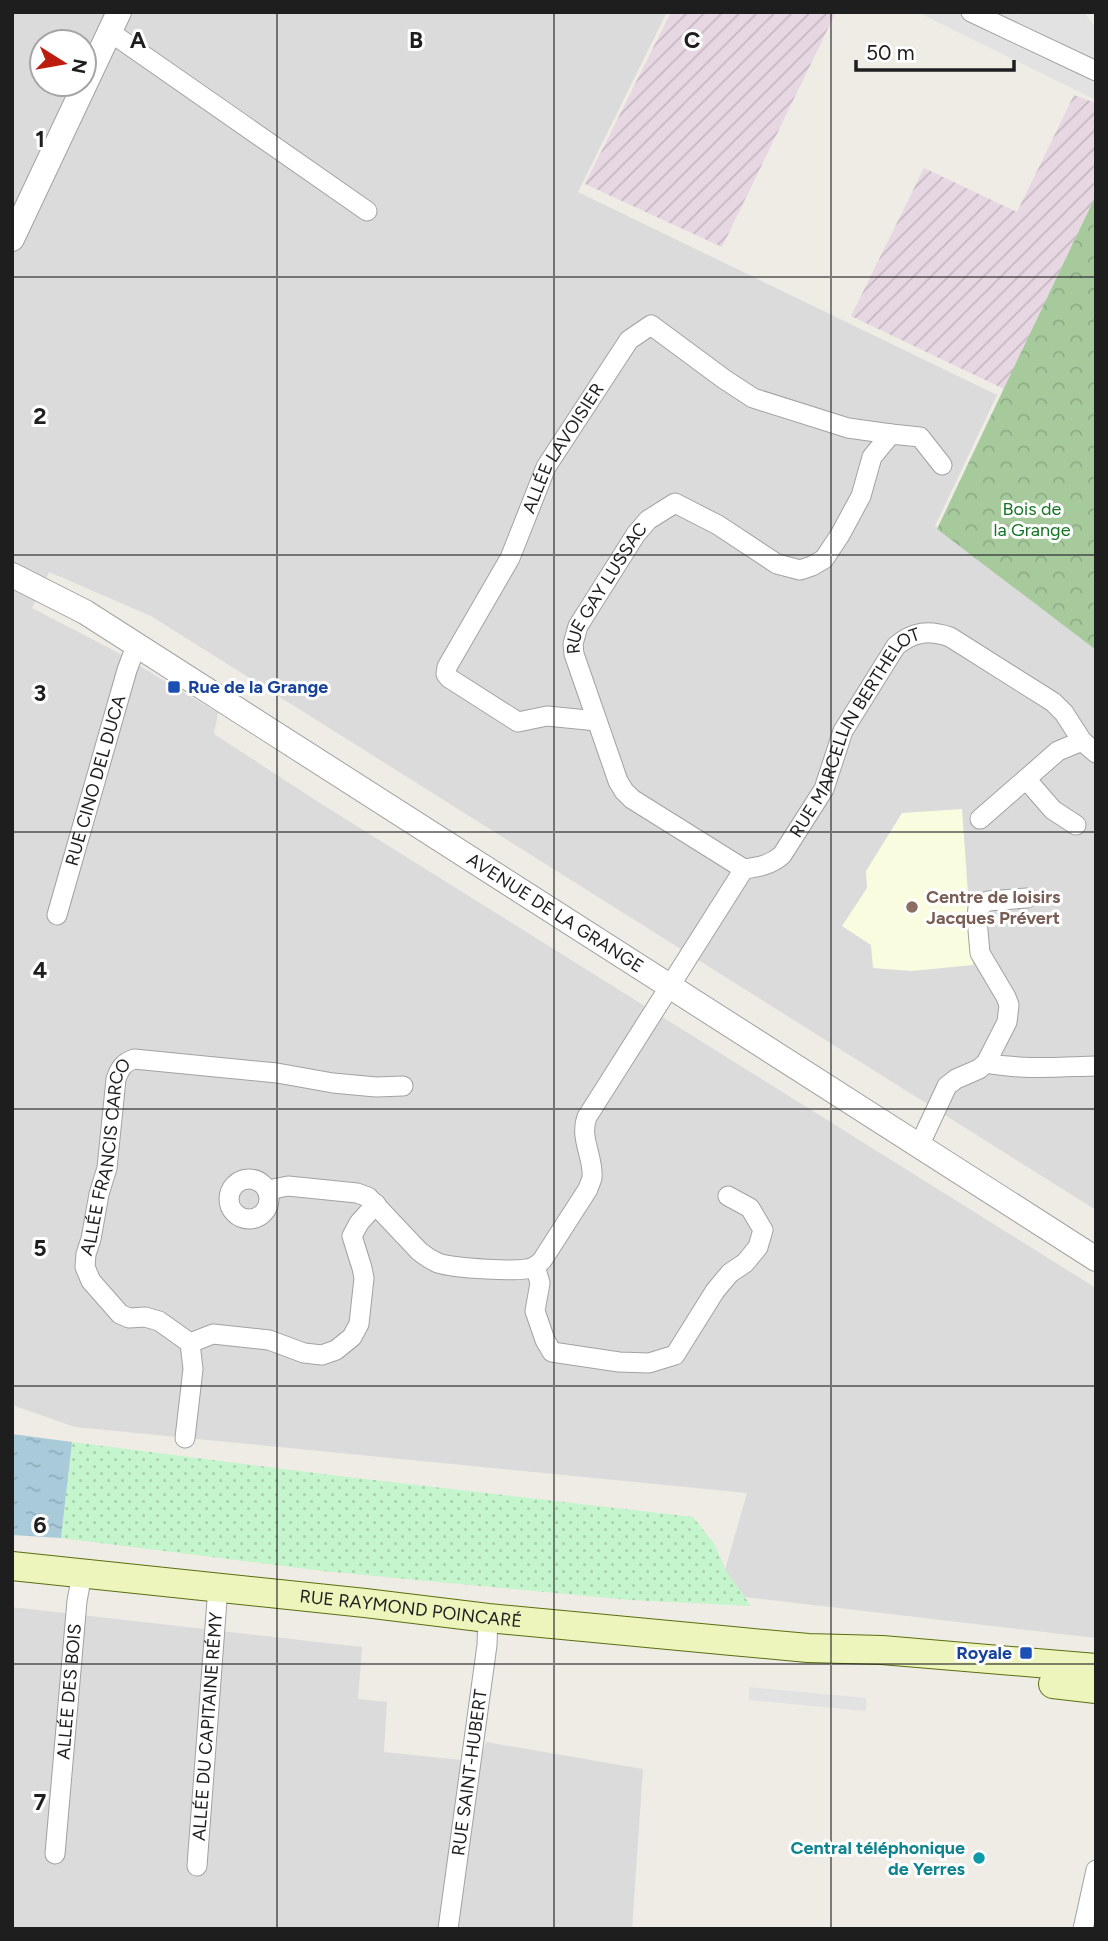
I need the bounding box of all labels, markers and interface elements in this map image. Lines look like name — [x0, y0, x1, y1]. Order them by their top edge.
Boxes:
text: A — [130, 26, 147, 54]
text: B — [409, 26, 423, 54]
text: C — [684, 26, 701, 54]
north arrow — [28, 28, 98, 98]
scale bar — [856, 28, 1014, 72]
text: 50 m — [866, 40, 915, 65]
text: N — [67, 57, 92, 76]
text: 1 — [35, 125, 45, 153]
street label: ALLÉE LAVOISIER — [518, 379, 609, 516]
text: 2 — [33, 402, 47, 430]
park label: Bois de la Grange — [994, 498, 1071, 541]
street label: RUE GAY LUSSAC — [562, 518, 652, 655]
street label: RUE MARCELLIN BERTHELOT — [785, 623, 923, 842]
place label: Rue de la Grange — [188, 676, 328, 698]
text: 3 — [34, 679, 46, 707]
marker: Rue de la Grange — [166, 679, 182, 695]
street label: RUE CINO DEL DUCA — [61, 692, 130, 868]
street label: AVENUE DE LA GRANGE — [463, 848, 648, 977]
place label: Centre de loisirs Jacques Prévert — [926, 886, 1061, 929]
marker: Centre de loisirs Jacques Prévert — [904, 899, 920, 915]
text: 4 — [33, 956, 47, 984]
street label: ALLÉE FRANCIS CARCO — [75, 1054, 136, 1258]
text: 5 — [33, 1234, 47, 1262]
text: 6 — [33, 1511, 47, 1539]
street label: RUE RAYMOND POINCARÉ — [298, 1585, 523, 1632]
street label: ALLÉE DU CAPITAINE RÉMY — [188, 1611, 227, 1842]
street label: ALLÉE DES BOIS — [52, 1623, 86, 1760]
place label: Royale — [956, 1642, 1012, 1664]
marker: Royale — [1018, 1645, 1034, 1661]
street label: RUE SAINT-HUBERT — [447, 1688, 492, 1857]
text: 7 — [34, 1788, 47, 1816]
place label: Central téléphonique de Yerres — [791, 1837, 966, 1880]
marker: Central téléphonique de Yerres — [971, 1850, 987, 1866]

